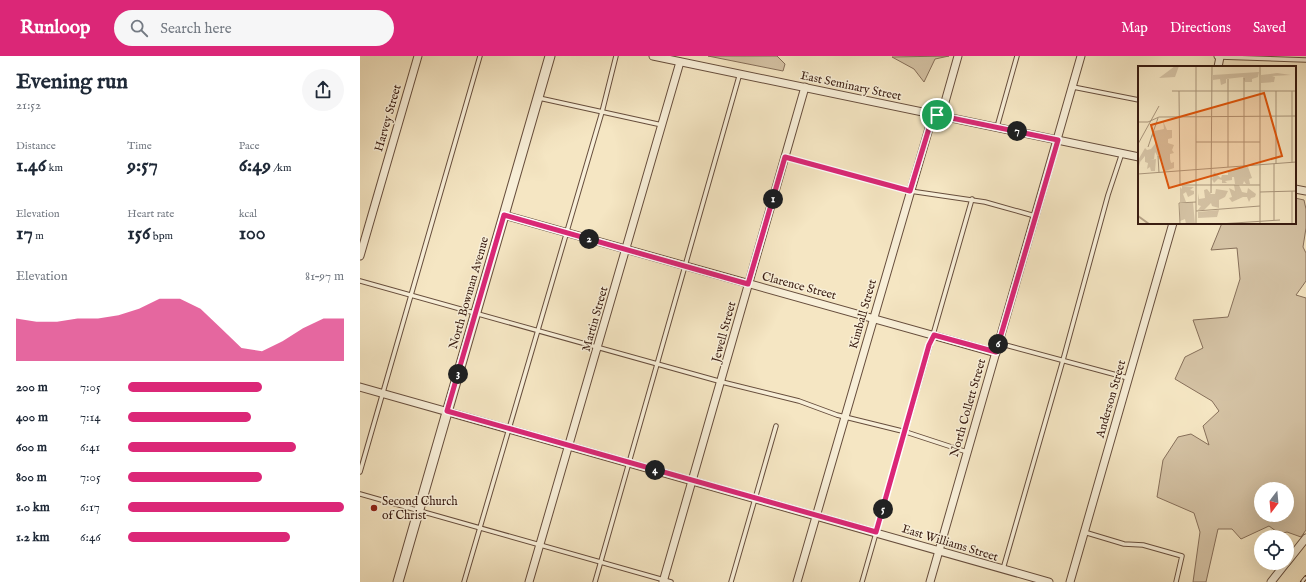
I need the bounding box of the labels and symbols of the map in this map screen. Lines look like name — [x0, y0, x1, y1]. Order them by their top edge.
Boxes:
inset map — [1138, 66, 1296, 224]
street label: East Seminary Street — [799, 68, 903, 104]
street label: Harvey Street — [371, 83, 405, 153]
pin — [920, 98, 954, 132]
pin: 7 — [1007, 121, 1027, 141]
pin: 1 — [763, 189, 783, 209]
pin: 2 — [579, 229, 599, 249]
street label: North Bowman Avenue — [446, 235, 492, 351]
street label: Clarence Street — [760, 269, 838, 303]
street label: Kimball Street — [846, 277, 880, 351]
street label: Martin Street — [579, 285, 611, 353]
street label: Jewell Street — [708, 300, 740, 366]
pin: 6 — [988, 334, 1008, 354]
street label: North Collett Street — [947, 357, 989, 459]
street label: Anderson Street — [1092, 358, 1129, 441]
pin: 3 — [448, 364, 468, 384]
pin: 4 — [645, 460, 665, 480]
north arrow — [1254, 482, 1294, 522]
place label: Second Church of Christ — [382, 494, 458, 523]
pin: 5 — [873, 499, 893, 519]
marker: Second Church of Christ — [369, 503, 379, 513]
street label: East Williams Street — [900, 521, 1000, 565]

